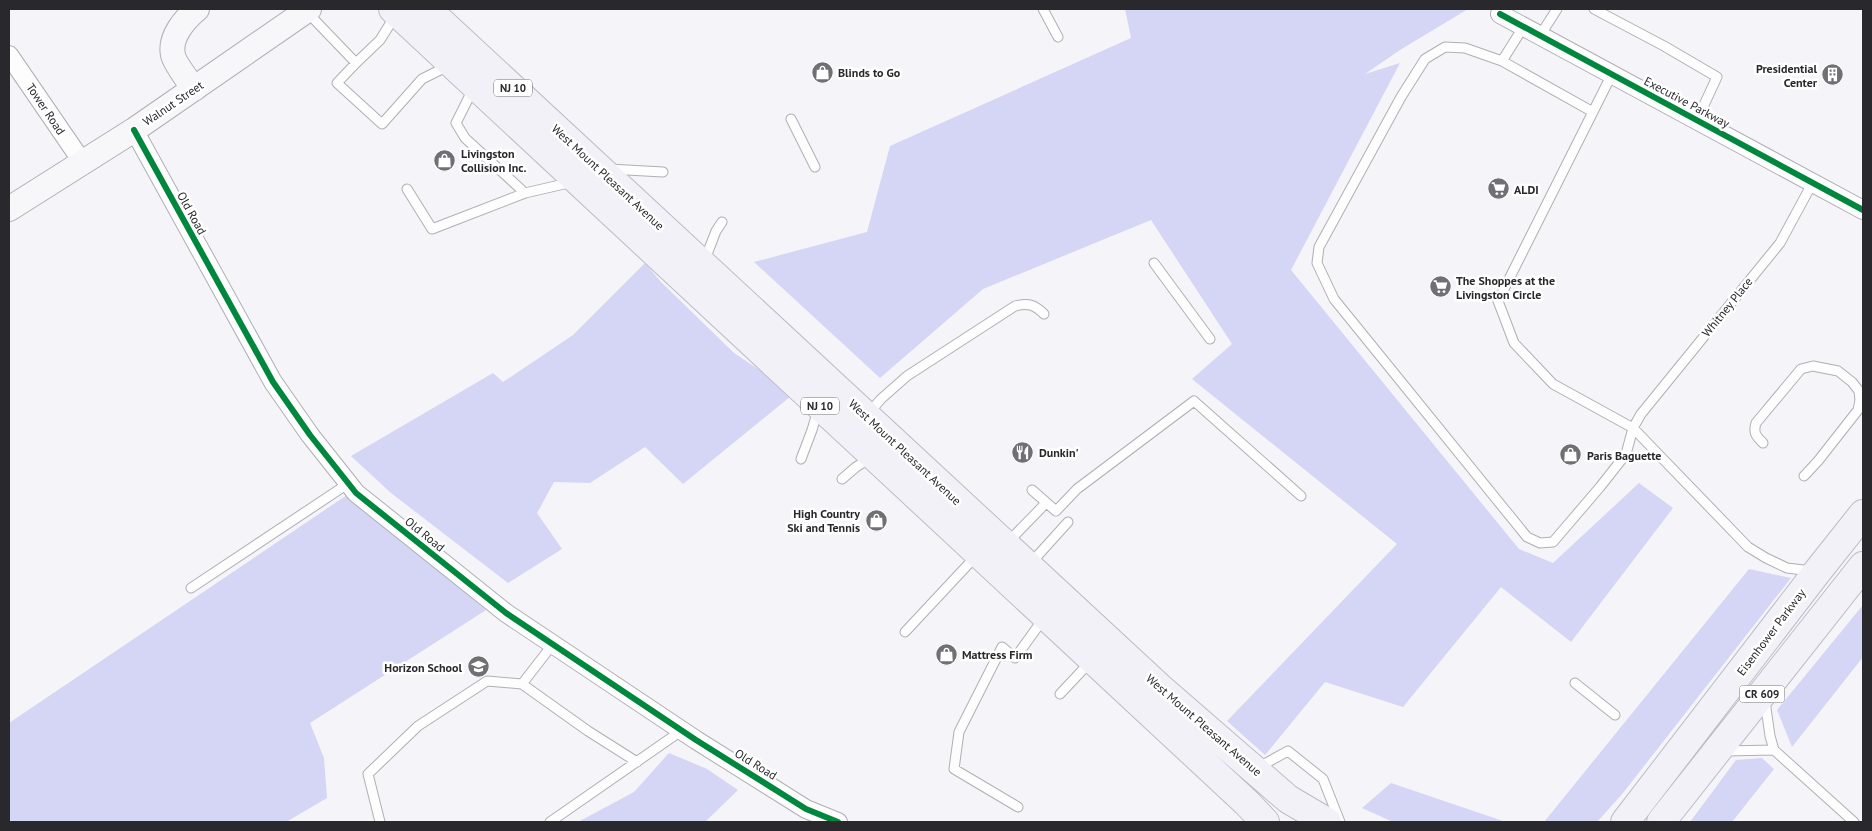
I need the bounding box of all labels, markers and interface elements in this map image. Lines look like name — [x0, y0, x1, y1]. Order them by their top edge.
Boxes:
shop icon: Blinds to Go — [810, 60, 834, 84]
place label: Presidential Center — [1756, 61, 1818, 90]
building icon: Presidential Center — [1821, 63, 1845, 87]
place label: Blinds to Go — [838, 65, 901, 80]
street label: Executive Parkway — [1642, 73, 1733, 131]
street label: Walnut Street — [140, 77, 206, 129]
street label: Tower Road — [23, 80, 69, 138]
road number: NJ 10 — [494, 80, 532, 96]
street label: West Mount Pleasant Avenue — [549, 121, 667, 233]
place label: Livingston Collision Inc. — [461, 146, 526, 175]
shop icon: Livingston Collision Inc. — [433, 148, 457, 172]
supermarket icon: ALDI — [1486, 177, 1510, 201]
place label: ALDI — [1514, 182, 1539, 197]
street label: Old Road — [174, 189, 210, 237]
place label: The Shoppes at the Livingston Circle — [1456, 273, 1555, 302]
street label: Whitney Place — [1699, 274, 1755, 340]
supermarket icon: The Shoppes at the Livingston Circle — [1428, 275, 1452, 299]
street label: West Mount Pleasant Avenue — [846, 396, 964, 508]
road number: NJ 10 — [801, 398, 839, 414]
restaurant icon: Dunkin' — [1011, 440, 1035, 464]
shop icon: Paris Baguette — [1559, 443, 1583, 467]
place label: Dunkin' — [1039, 445, 1078, 460]
place label: Paris Baguette — [1587, 448, 1661, 463]
place label: High Country Ski and Tennis — [787, 506, 860, 535]
shop icon: High Country Ski and Tennis — [864, 508, 888, 532]
street label: Old Road — [402, 513, 448, 555]
street label: Eisenhower Parkway — [1733, 585, 1809, 678]
shop icon: Mattress Firm — [934, 642, 958, 666]
place label: Mattress Firm — [962, 647, 1033, 662]
school or university icon: Horizon School — [466, 655, 490, 679]
place label: Horizon School — [384, 660, 462, 675]
street label: West Mount Pleasant Avenue — [1143, 671, 1265, 779]
road number: CR 609 — [1740, 686, 1784, 702]
street label: Old Road — [732, 745, 780, 783]

